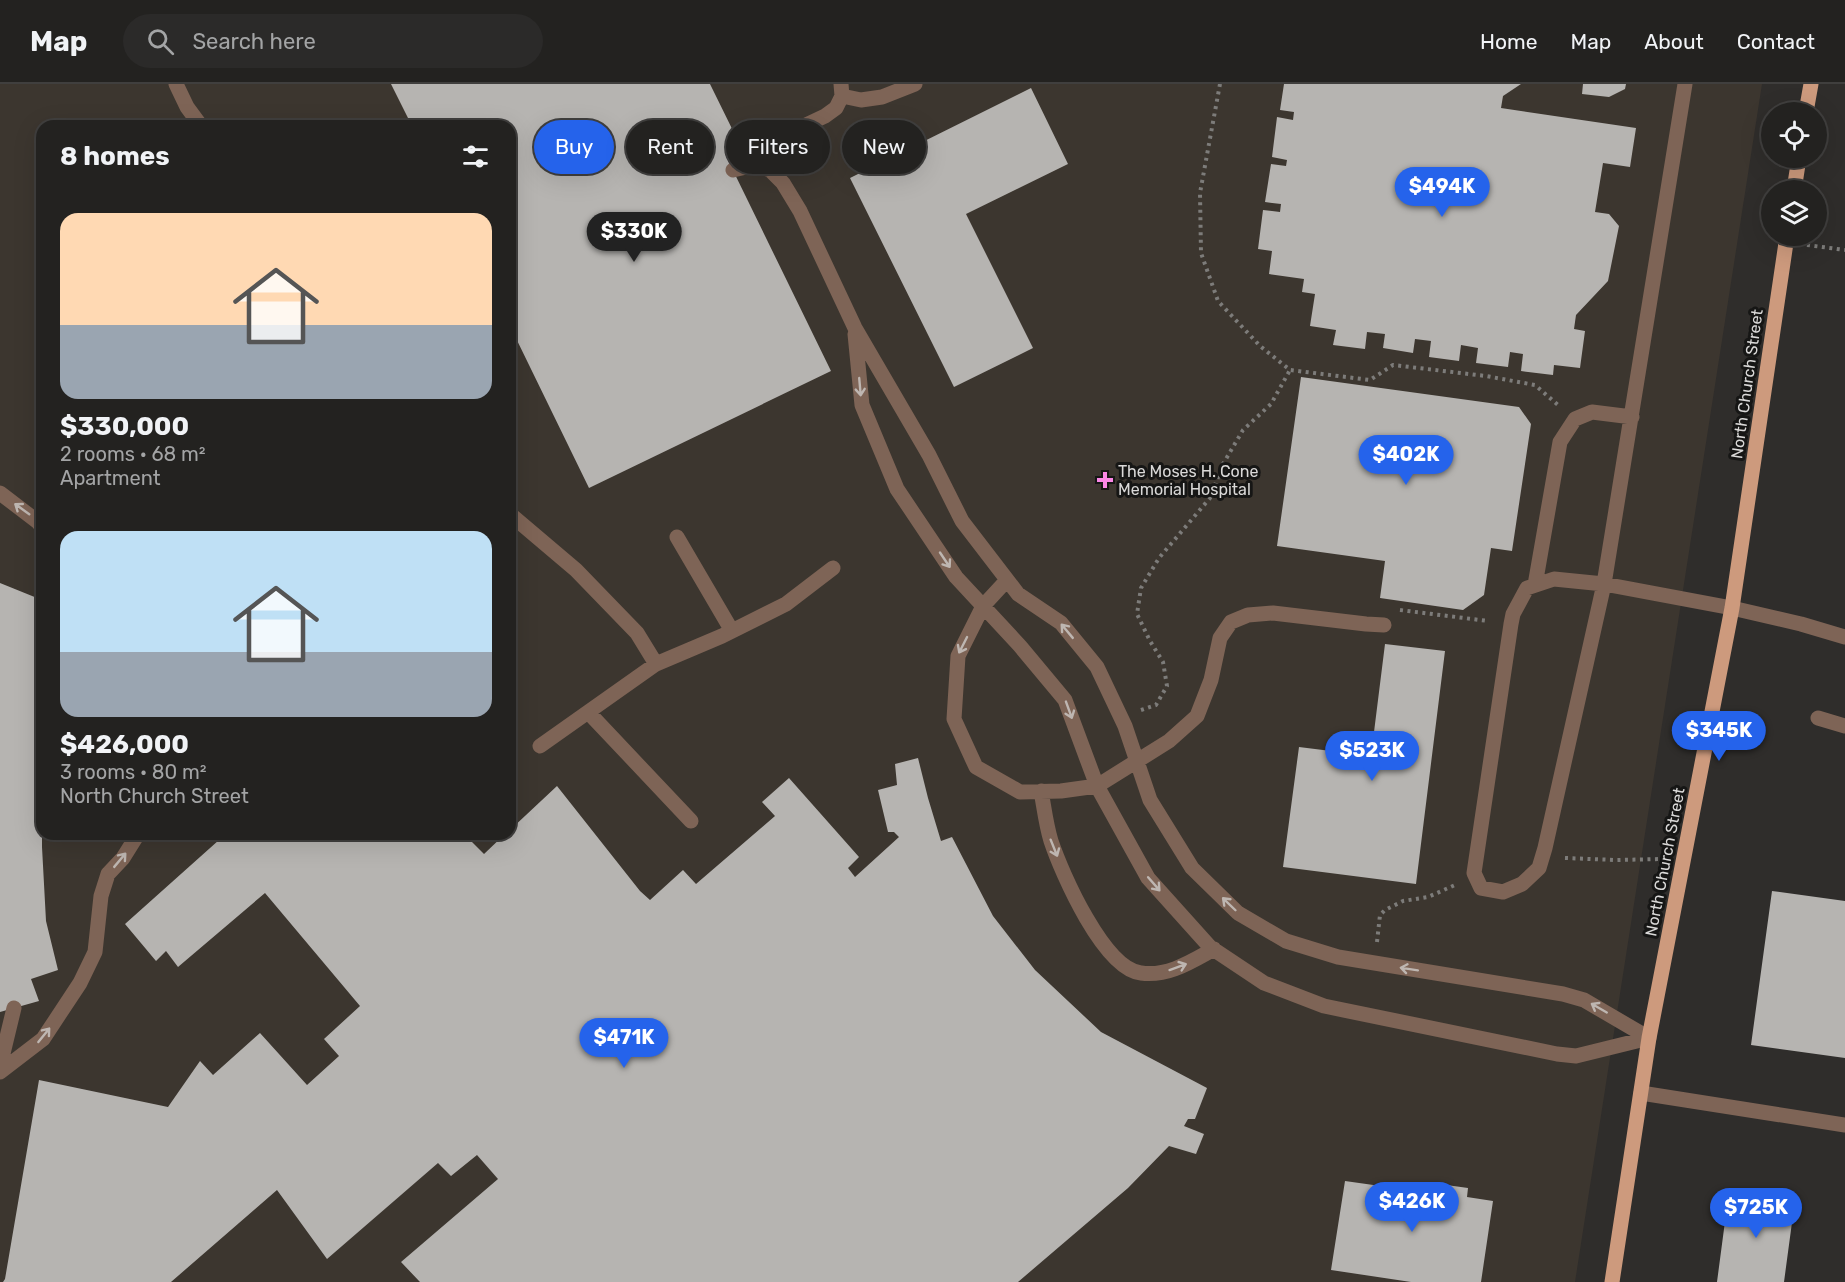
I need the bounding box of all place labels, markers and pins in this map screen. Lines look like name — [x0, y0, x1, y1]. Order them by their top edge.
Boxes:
pin: $494K — [1400, 167, 1484, 218]
pin: $330K — [592, 212, 676, 263]
pin: $402K — [1364, 435, 1448, 486]
place label: The Moses H. Cone Memorial Hospital — [1118, 462, 1258, 499]
marker: The Moses H. Cone Memorial Hospital — [1096, 471, 1114, 489]
pin: $345K — [1677, 711, 1761, 762]
pin: $523K — [1330, 731, 1414, 782]
pin: $471K — [582, 1018, 666, 1069]
pin: $426K — [1370, 1182, 1454, 1233]
pin: $725K — [1714, 1188, 1798, 1239]

